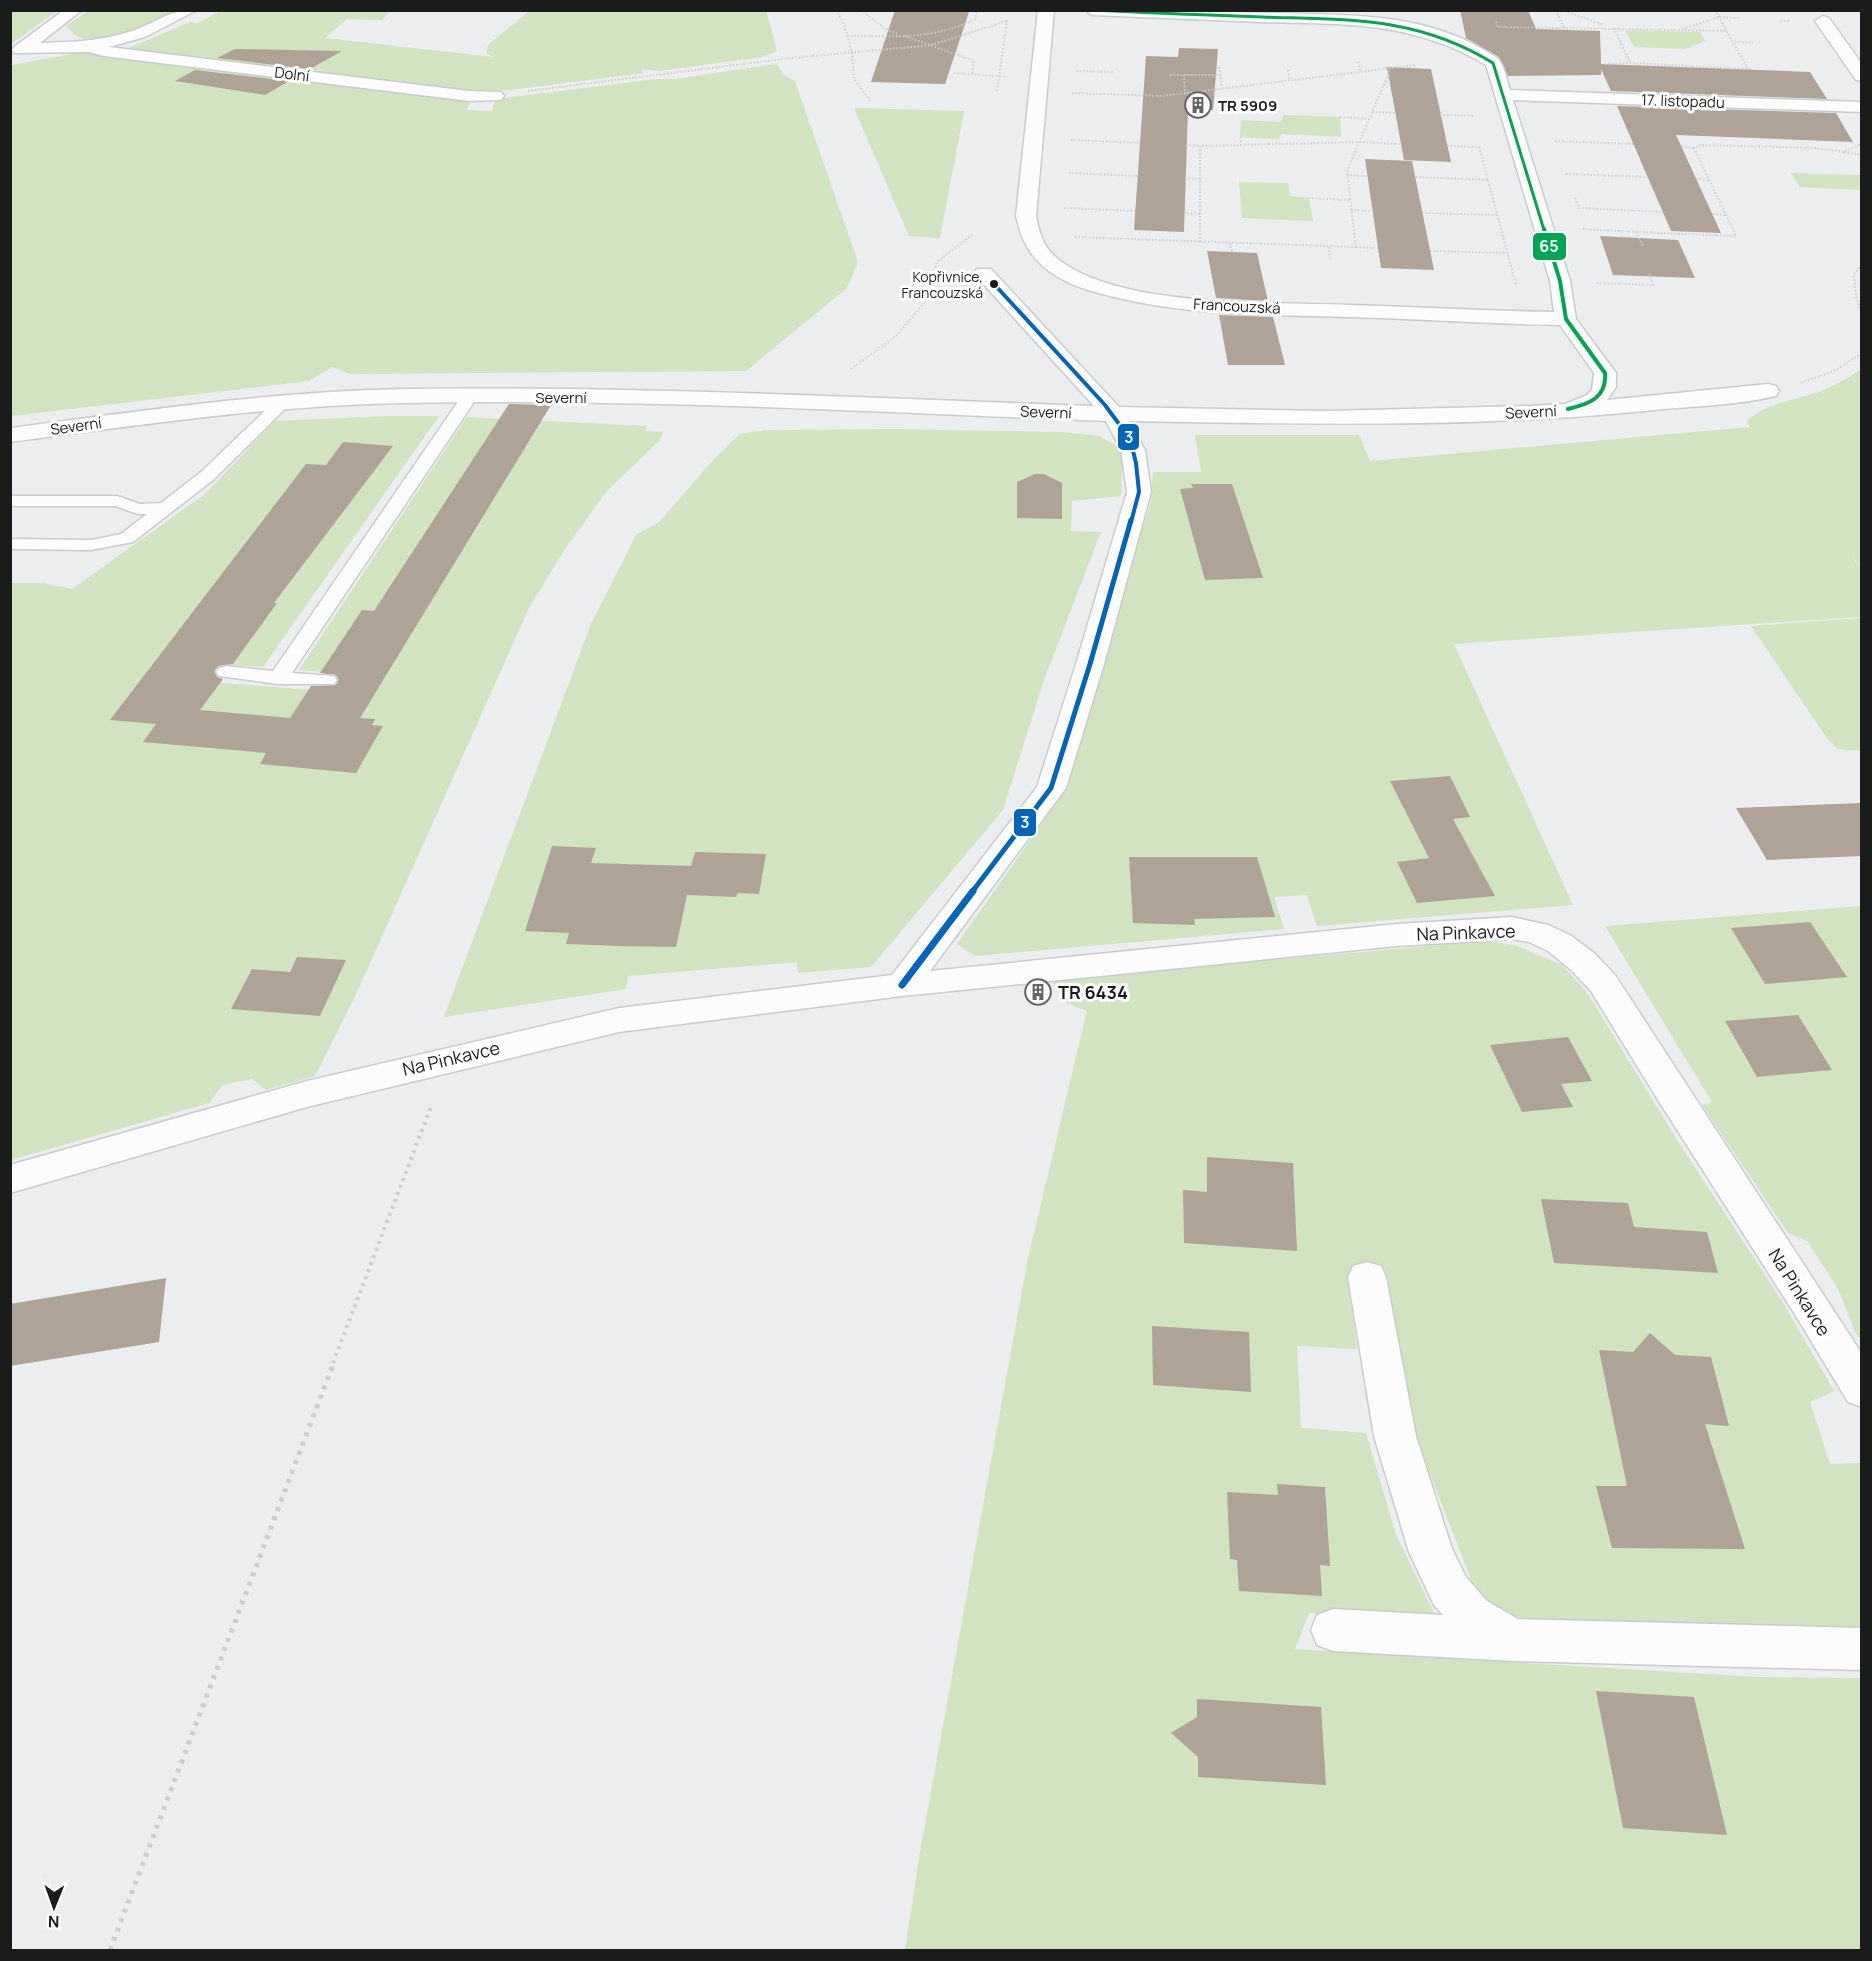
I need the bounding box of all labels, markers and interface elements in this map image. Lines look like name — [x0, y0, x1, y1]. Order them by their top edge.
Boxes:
street label: Dolní — [273, 61, 311, 87]
street label: 17. listopadu — [1641, 89, 1725, 113]
building icon: TR 5909 — [1183, 90, 1213, 120]
place label: TR 5909 — [1218, 95, 1277, 116]
line badge: 65 — [1532, 232, 1567, 261]
text: 65 — [1539, 235, 1559, 257]
place label: Kopřivnice, Francouzská — [902, 267, 983, 302]
marker: Kopřivnice, Francouzská — [988, 278, 1000, 290]
street label: Francouzská — [1193, 293, 1281, 319]
street label: Severní — [535, 387, 587, 408]
street label: Severní — [1505, 400, 1558, 424]
street label: Severní — [1020, 401, 1073, 423]
street label: Severní — [49, 412, 104, 440]
line badge: 3 — [1117, 423, 1140, 451]
text: 3 — [1124, 426, 1134, 448]
line badge: 3 — [1013, 808, 1037, 837]
text: 3 — [1020, 811, 1030, 833]
street label: Na Pinkavce — [1416, 918, 1516, 946]
building icon: TR 6434 — [1023, 977, 1053, 1007]
place label: TR 6434 — [1058, 980, 1128, 1004]
street label: Na Pinkavce — [400, 1035, 502, 1081]
street label: Na Pinkavce — [1764, 1244, 1836, 1340]
north arrow — [24, 1877, 84, 1937]
text: N — [48, 1911, 60, 1933]

